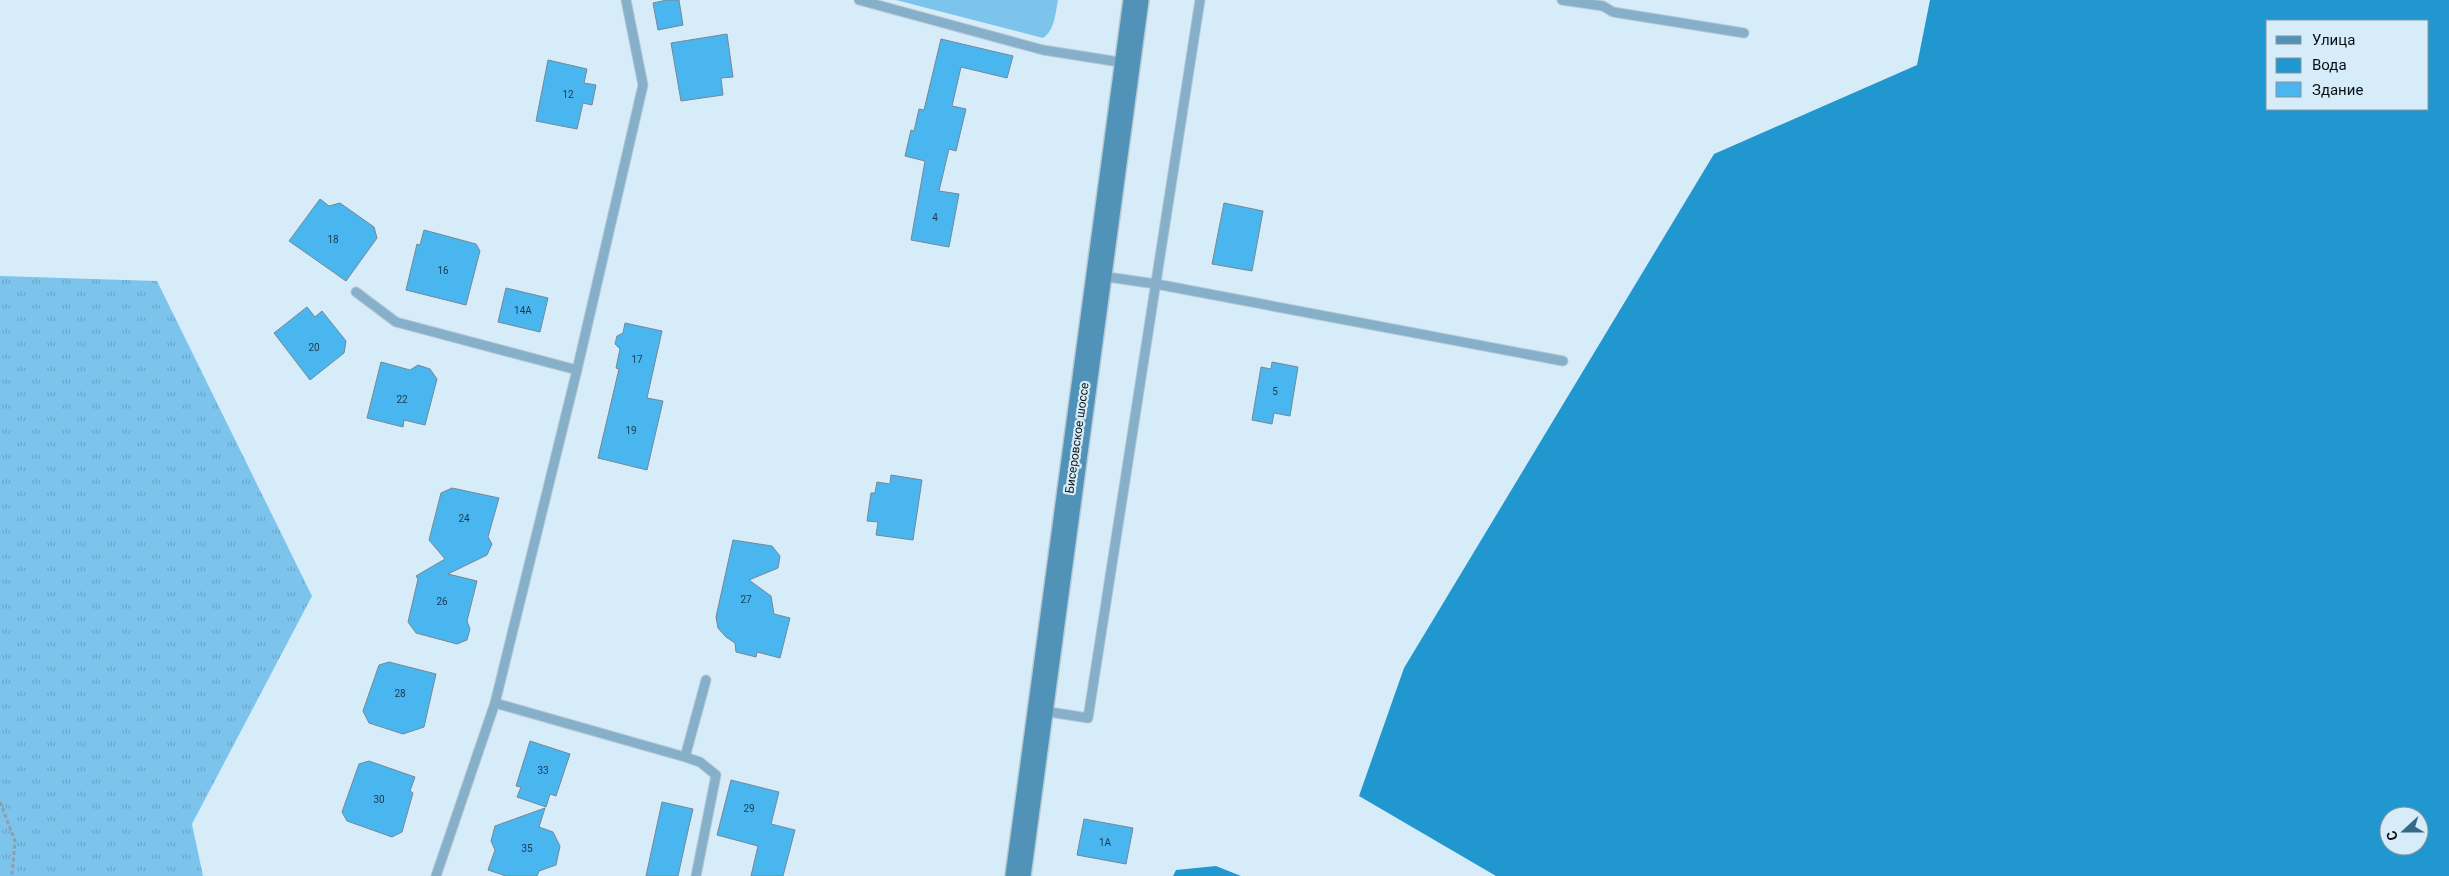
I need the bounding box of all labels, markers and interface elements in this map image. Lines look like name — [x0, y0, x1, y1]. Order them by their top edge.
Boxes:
legend — [2266, 20, 2429, 110]
text: Улица — [2312, 31, 2355, 49]
text: Вода — [2312, 56, 2347, 74]
text: Здание — [2312, 81, 2363, 99]
house number: 12 — [562, 89, 574, 100]
house number: 4 — [932, 212, 938, 223]
house number: 18 — [327, 234, 339, 245]
house number: 16 — [437, 265, 449, 276]
house number: 14А — [514, 305, 532, 316]
house number: 20 — [308, 342, 320, 353]
house number: 17 — [631, 354, 643, 365]
street label: Бисеровское шоссе — [1062, 382, 1092, 494]
house number: 5 — [1272, 386, 1278, 397]
house number: 22 — [396, 394, 408, 405]
house number: 19 — [625, 425, 637, 436]
house number: 24 — [458, 513, 470, 524]
house number: 27 — [740, 594, 752, 605]
house number: 26 — [436, 596, 448, 607]
house number: 28 — [394, 688, 406, 699]
house number: 33 — [537, 765, 549, 776]
house number: 30 — [373, 794, 385, 805]
house number: 29 — [743, 803, 755, 814]
north arrow — [2379, 806, 2429, 856]
text: С — [2383, 829, 2401, 843]
house number: 1А — [1099, 837, 1112, 848]
house number: 35 — [521, 843, 533, 854]

